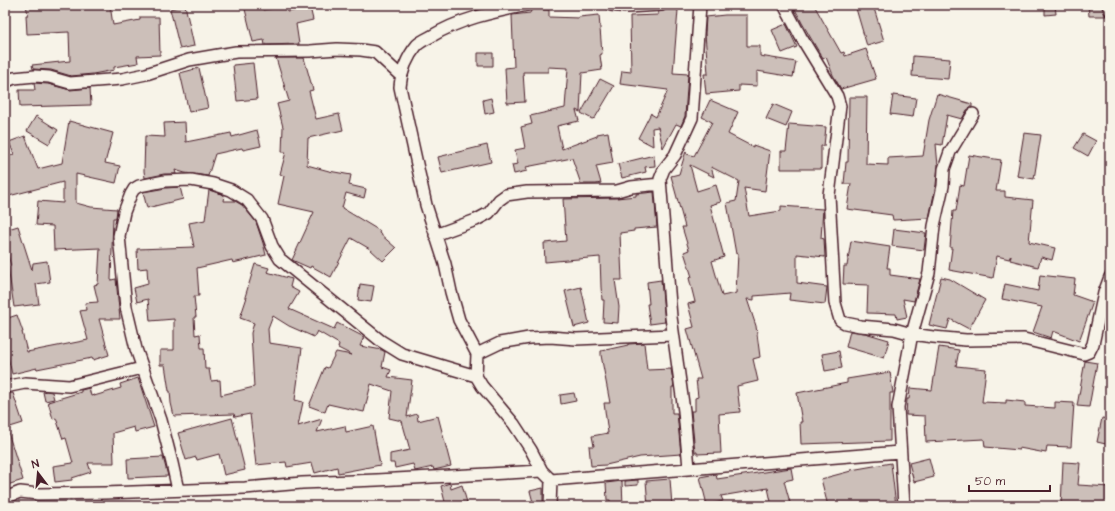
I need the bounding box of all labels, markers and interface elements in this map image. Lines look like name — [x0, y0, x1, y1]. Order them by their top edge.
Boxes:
north arrow — [18, 453, 58, 493]
text: N — [30, 456, 41, 472]
scale bar — [969, 467, 1050, 493]
text: 50 m — [975, 473, 1006, 490]

